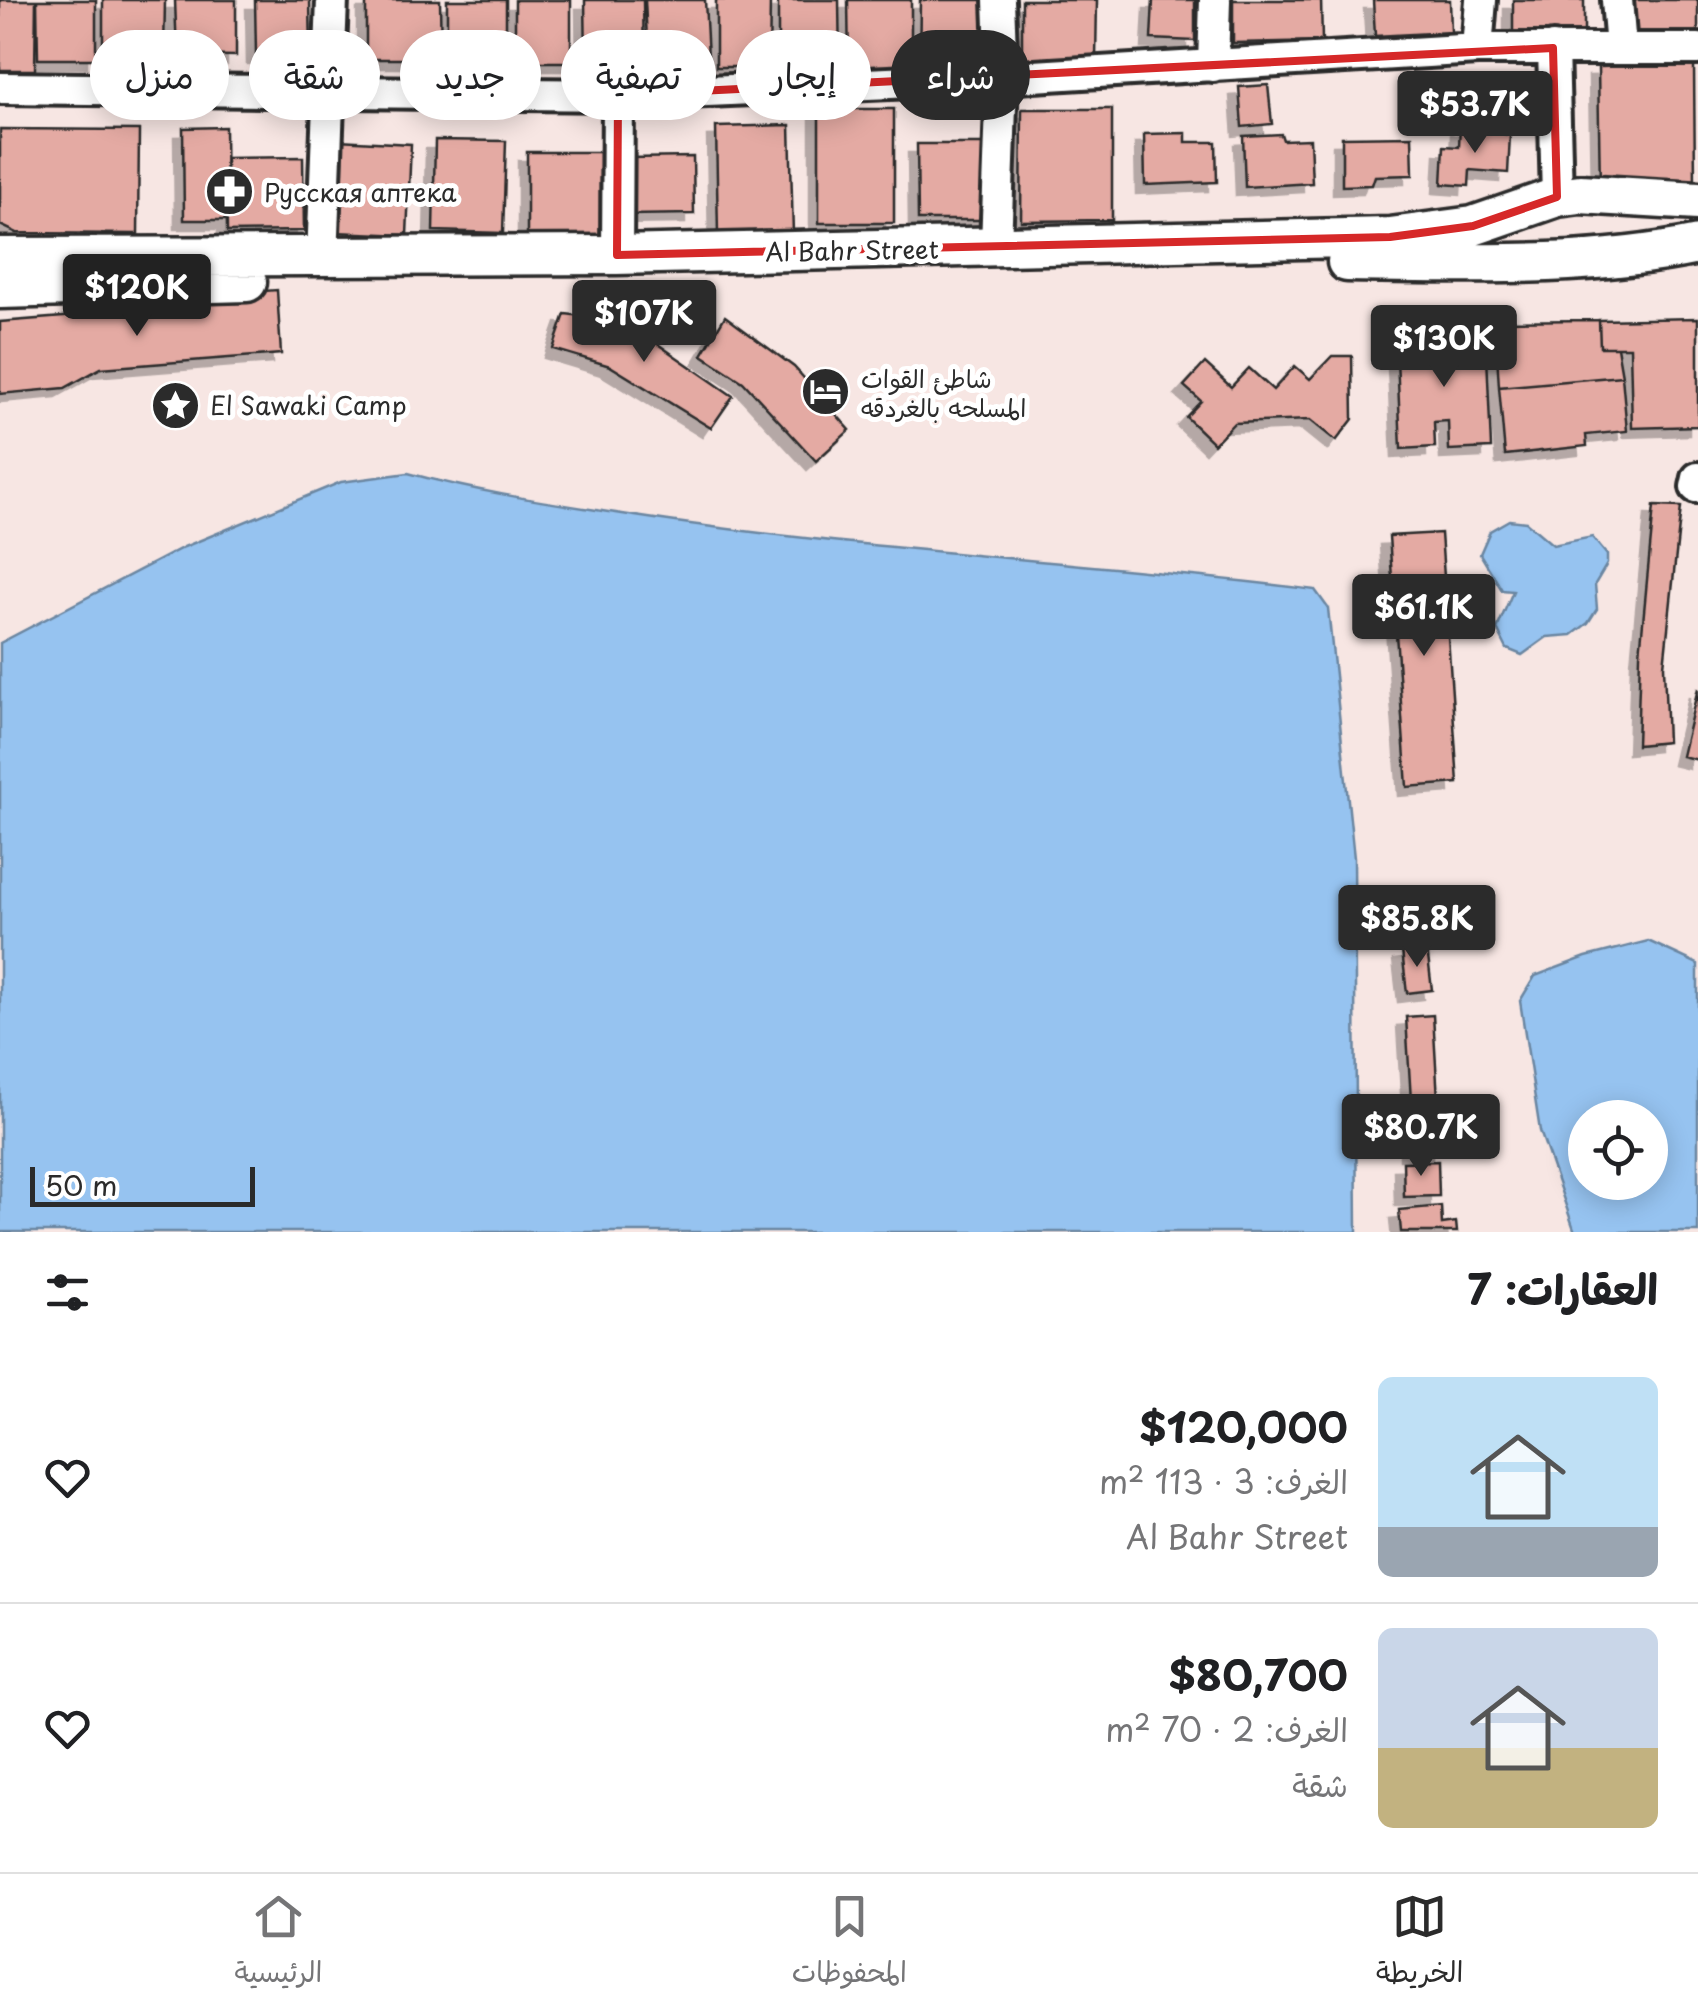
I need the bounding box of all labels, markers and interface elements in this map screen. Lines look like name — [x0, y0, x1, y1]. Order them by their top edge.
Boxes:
chip: منزل — [90, 30, 229, 120]
chip: شقة — [249, 30, 380, 120]
chip: جديد — [400, 30, 541, 120]
chip: تصفية — [561, 30, 716, 120]
chip: إيجار — [736, 30, 871, 120]
chip: شراء — [891, 30, 1030, 120]
pin: $53.7K — [1394, 71, 1556, 156]
text: $53.7K — [1419, 79, 1531, 127]
pharmacy icon: Русская аптека — [203, 166, 255, 218]
place label: Русская аптека — [264, 173, 457, 211]
street label: Al Bahr Street — [765, 229, 939, 271]
pin: $120K — [67, 254, 207, 339]
text: $120K — [85, 262, 189, 310]
pin: $107K — [574, 280, 714, 365]
text: $107K — [594, 288, 694, 336]
pin: $130K — [1374, 305, 1514, 390]
text: $130K — [1393, 313, 1495, 361]
place label: شاطئ القوات المسلحه بالغردقه — [861, 359, 1026, 426]
hotel icon: شاطئ القوات المسلحه بالغردقه — [800, 366, 852, 418]
place icon: El Sawaki Camp — [149, 379, 201, 431]
place label: El Sawaki Camp — [210, 386, 407, 424]
pin: $61.1K — [1343, 574, 1505, 659]
text: $61.1K — [1374, 582, 1474, 630]
pin: $85.8K — [1336, 885, 1498, 970]
text: $85.8K — [1360, 893, 1474, 941]
pin: $80.7K — [1340, 1094, 1502, 1179]
map controls — [1568, 1100, 1668, 1200]
button: locate — [1568, 1100, 1668, 1200]
text: $80.7K — [1364, 1102, 1478, 1150]
scale bar — [30, 1162, 255, 1206]
text: 50 m — [45, 1163, 118, 1206]
text: العقارات: 7 — [1467, 1256, 1658, 1319]
icon: filters — [40, 1265, 95, 1320]
text: $120,000 — [1140, 1394, 1348, 1457]
icon: home — [1458, 1417, 1578, 1537]
icon: heart — [40, 1450, 95, 1505]
text: الغرف: 3 · 113 m² — [1099, 1457, 1348, 1505]
text: Al Bahr Street — [1126, 1512, 1348, 1560]
text: $80,700 — [1169, 1642, 1348, 1705]
icon: home — [1458, 1668, 1578, 1788]
icon: heart — [40, 1701, 95, 1756]
text: الغرف: 2 · 70 m² — [1105, 1705, 1348, 1753]
text: شقة — [1292, 1760, 1348, 1808]
tab: الرئيسية — [235, 1889, 323, 1997]
tab: المحفوظات — [792, 1889, 907, 1997]
tab: الخريطة — [1376, 1889, 1463, 1997]

